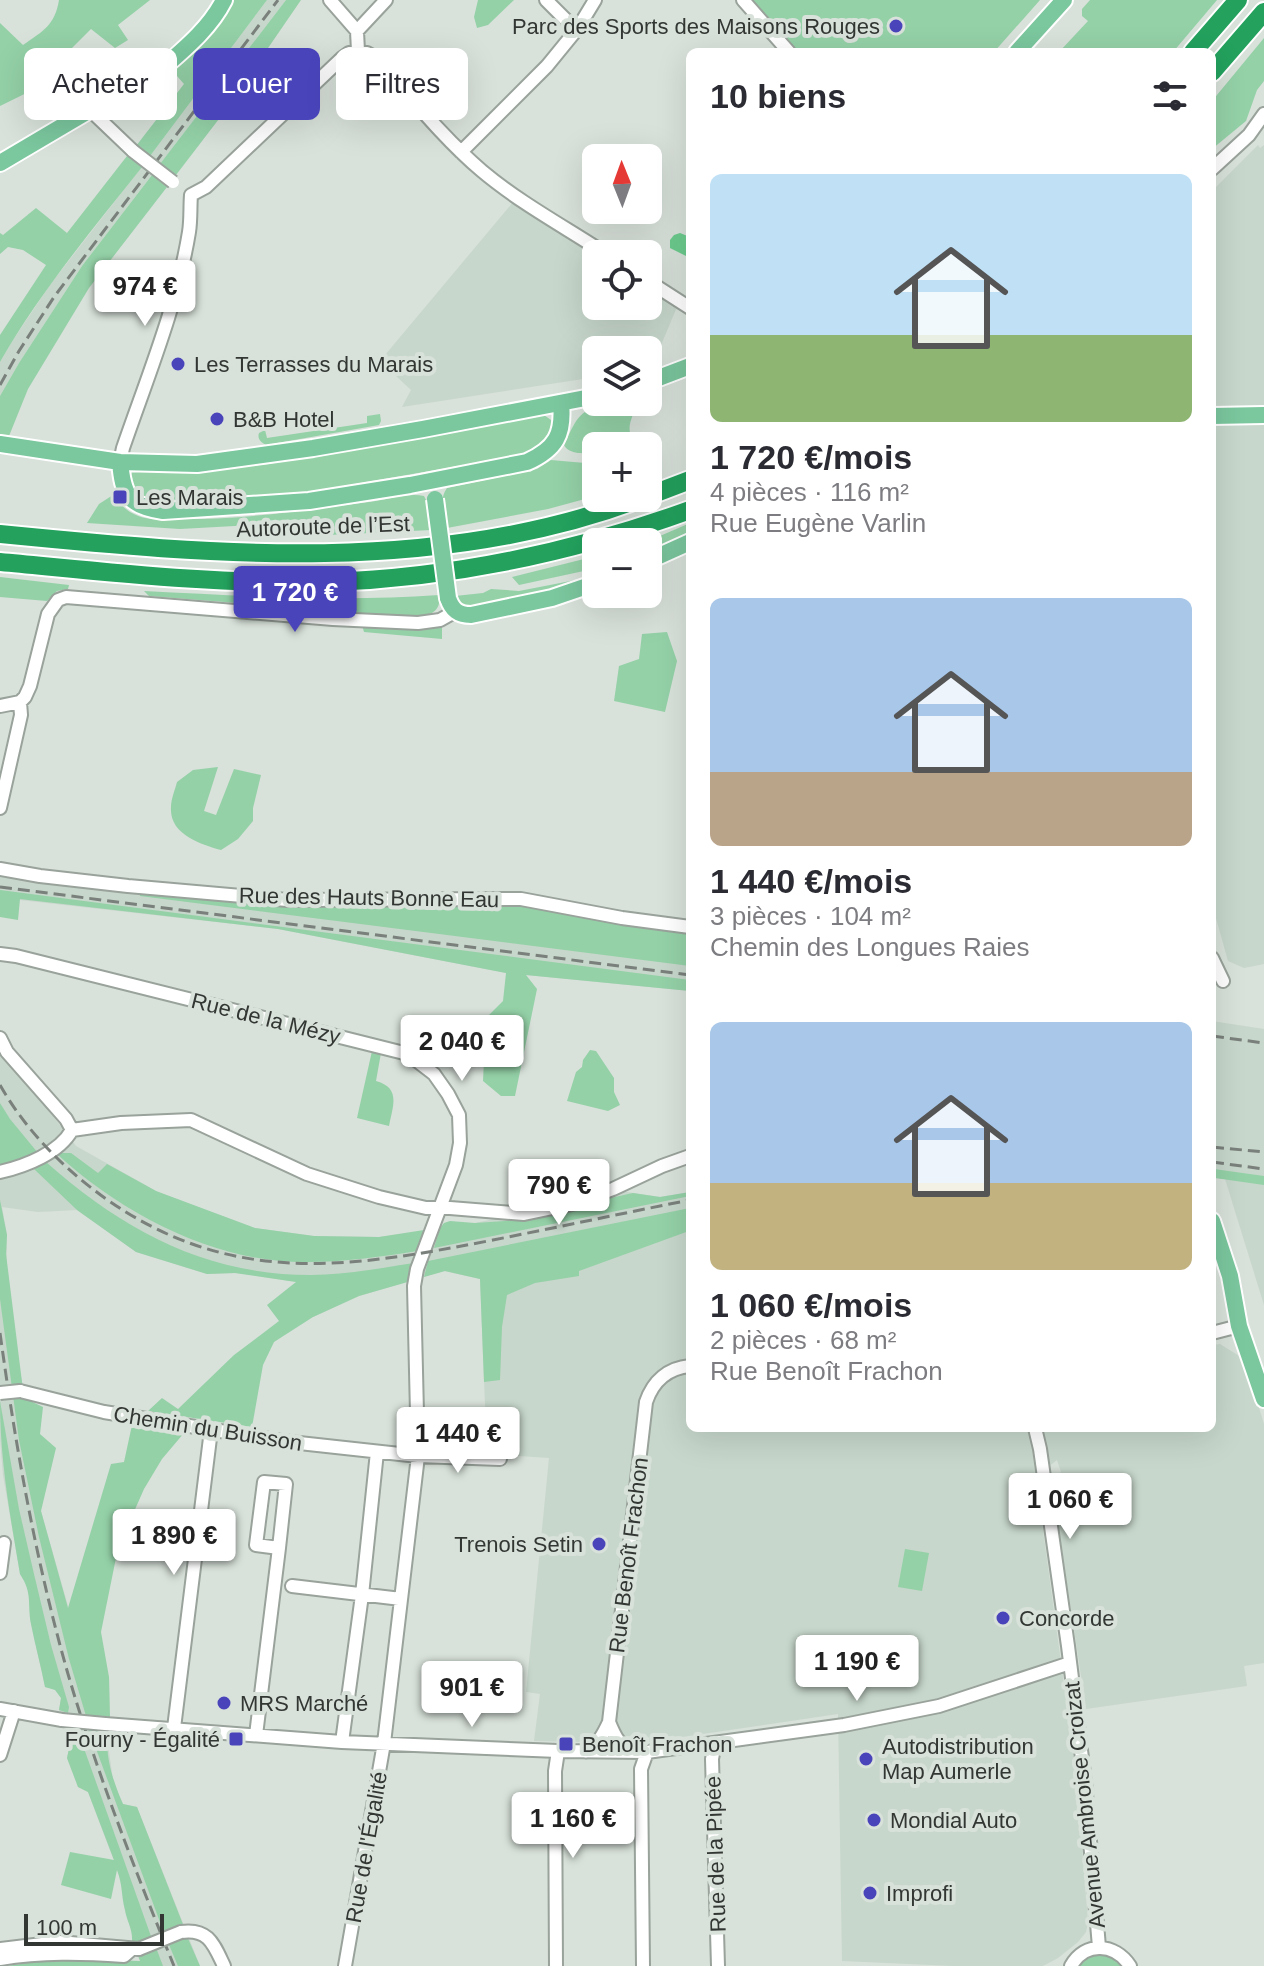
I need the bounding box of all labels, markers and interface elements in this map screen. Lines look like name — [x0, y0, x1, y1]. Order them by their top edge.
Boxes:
place label: Parc des Sports des Maisons Rouges — [512, 14, 880, 39]
marker: Parc des Sports des Maisons Rouges — [887, 17, 905, 35]
chip: Acheter — [24, 48, 177, 120]
chip: Louer — [193, 48, 320, 120]
chip: Filtres — [336, 48, 468, 120]
icon: filters — [1148, 74, 1192, 118]
text: 10 biens — [710, 77, 846, 115]
north arrow — [582, 144, 662, 224]
map controls — [582, 144, 662, 608]
icon: home — [879, 226, 1023, 370]
button: locate — [582, 240, 662, 320]
pin: 974 € — [89, 260, 201, 328]
text: 974 € — [112, 271, 178, 301]
button: layers — [582, 336, 662, 416]
place label: Les Terrasses du Marais — [194, 352, 433, 377]
marker: Les Terrasses du Marais — [169, 355, 187, 373]
place label: B&B Hotel — [233, 407, 335, 432]
marker: B&B Hotel — [208, 410, 226, 428]
button: + — [582, 432, 662, 512]
text: 1 720 €/mois — [710, 438, 912, 476]
text: 4 pièces · 116 m² — [710, 477, 909, 507]
place label: Les Marais — [136, 485, 244, 510]
marker: Les Marais — [111, 488, 129, 506]
text: Rue Eugène Varlin — [710, 508, 926, 538]
street label: Autoroute de l’Est — [236, 511, 410, 542]
button: − — [582, 528, 662, 608]
pin: 1 720 € — [221, 566, 369, 634]
text: 1 720 € — [252, 577, 338, 607]
icon: home — [879, 650, 1023, 794]
text: 1 440 €/mois — [710, 862, 912, 900]
street label: Rue des Hauts Bonne Eau — [239, 883, 499, 912]
text: 3 pièces · 104 m² — [710, 901, 911, 931]
text: Chemin des Longues Raies — [710, 932, 1029, 962]
street label: Rue de la Mézy — [189, 988, 343, 1049]
pin: 2 040 € — [388, 1015, 536, 1083]
text: 2 040 € — [419, 1026, 505, 1056]
icon: home — [879, 1074, 1023, 1218]
pin: 790 € — [503, 1159, 615, 1227]
text: 790 € — [526, 1170, 592, 1200]
text: 1 060 €/mois — [710, 1286, 912, 1324]
text: 2 pièces · 68 m² — [710, 1325, 896, 1355]
text: Rue Benoît Frachon — [710, 1356, 943, 1386]
street label: Chemin du Buisson — [112, 1401, 304, 1456]
pin: 1 440 € — [384, 1407, 532, 1475]
text: 1 440 € — [415, 1418, 501, 1448]
street label: Rue Benoît Frachon — [604, 1456, 653, 1654]
pin: 1 060 € — [996, 1473, 1144, 1541]
text: 1 060 € — [1027, 1484, 1113, 1514]
pin: 1 890 € — [100, 1509, 248, 1577]
text: 1 890 € — [131, 1520, 217, 1550]
place label: Trenois Setin — [454, 1532, 583, 1557]
marker: Trenois Setin — [590, 1535, 608, 1553]
place label: Concorde — [1019, 1606, 1114, 1631]
marker: Concorde — [994, 1609, 1012, 1627]
pin: 1 190 € — [783, 1635, 931, 1703]
text: 1 190 € — [814, 1646, 900, 1676]
pin: 901 € — [416, 1661, 528, 1729]
text: 901 € — [439, 1672, 505, 1702]
street label: Avenue Ambroise Croizat — [1059, 1680, 1110, 1929]
place label: MRS Marché — [240, 1691, 368, 1716]
marker: MRS Marché — [215, 1694, 233, 1712]
place label: Fourny - Égalité — [65, 1727, 220, 1752]
marker: Fourny - Égalité — [227, 1730, 245, 1748]
place label: Benoît Frachon — [582, 1732, 732, 1757]
place label: Autodistribution Map Aumerle — [882, 1734, 1034, 1784]
marker: Benoît Frachon — [557, 1735, 575, 1753]
marker: Autodistribution Map Aumerle — [857, 1750, 875, 1768]
street label: Rue de l'Égalité — [341, 1769, 392, 1925]
street label: Rue de la Pipée — [700, 1775, 731, 1933]
pin: 1 160 € — [499, 1792, 647, 1860]
text: 1 160 € — [530, 1803, 616, 1833]
place label: Mondial Auto — [890, 1808, 1017, 1833]
marker: Mondial Auto — [865, 1811, 883, 1829]
place label: Improfi — [886, 1881, 953, 1906]
marker: Improfi — [861, 1884, 879, 1902]
scale bar — [24, 1910, 164, 1946]
text: 100 m — [36, 1915, 97, 1940]

